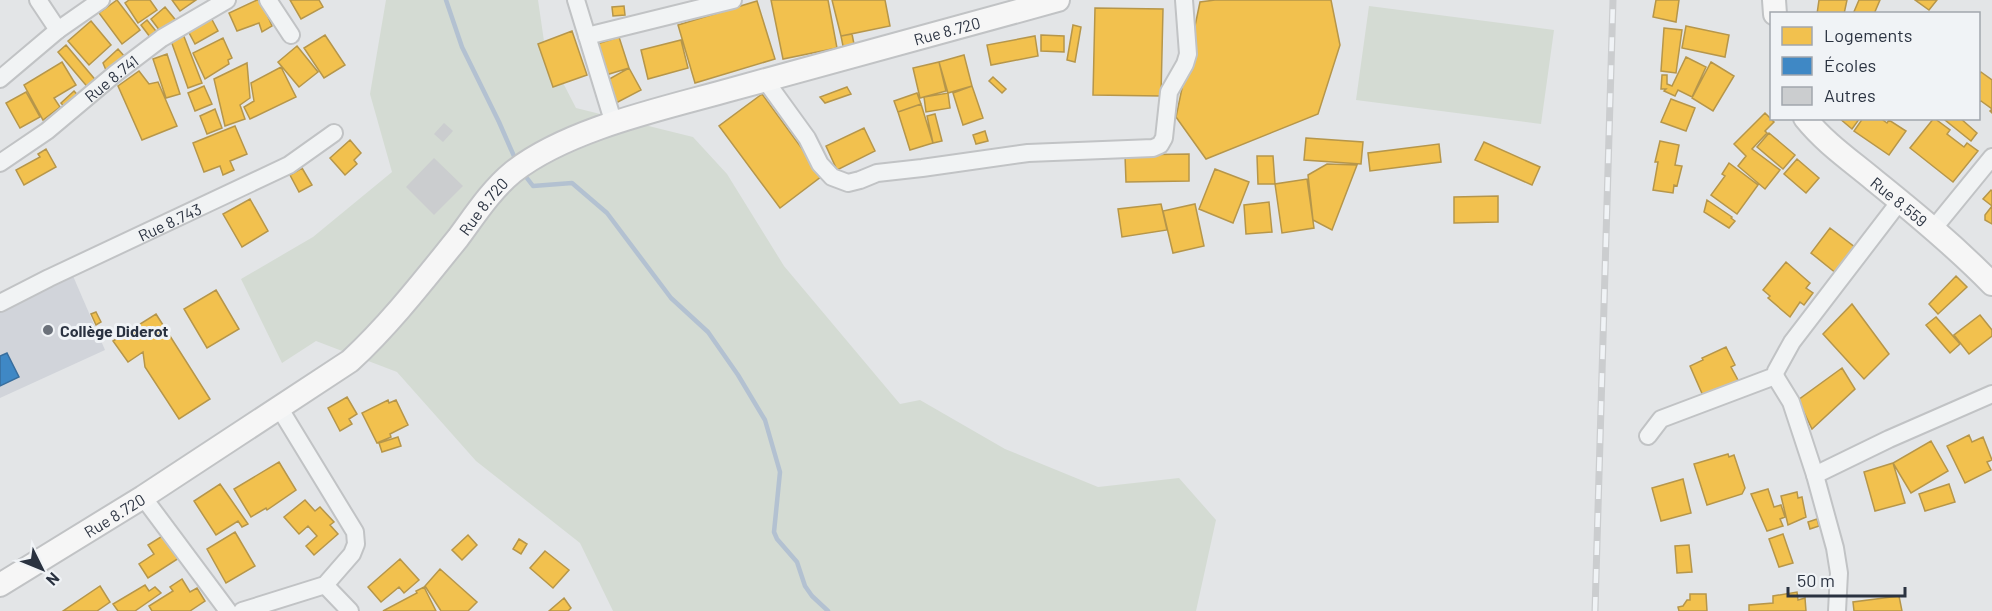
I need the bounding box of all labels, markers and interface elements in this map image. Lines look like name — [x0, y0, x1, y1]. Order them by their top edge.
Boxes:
street label: Rue 8.720 — [911, 12, 982, 48]
legend — [1770, 12, 1980, 120]
text: Logements — [1824, 24, 1913, 46]
street label: Rue 8.741 — [80, 50, 141, 105]
text: Écoles — [1824, 54, 1876, 76]
text: Autres — [1824, 84, 1876, 106]
street label: Rue 8.559 — [1867, 172, 1932, 230]
street label: Rue 8.720 — [454, 173, 511, 238]
street label: Rue 8.743 — [135, 198, 204, 244]
place label: Collège Diderot — [60, 321, 168, 340]
marker: Collège Diderot — [41, 323, 55, 337]
street label: Rue 8.720 — [80, 489, 148, 541]
north arrow — [12, 539, 72, 599]
scale bar — [1788, 560, 1905, 598]
text: N — [43, 569, 64, 590]
text: 50 m — [1797, 569, 1835, 591]

